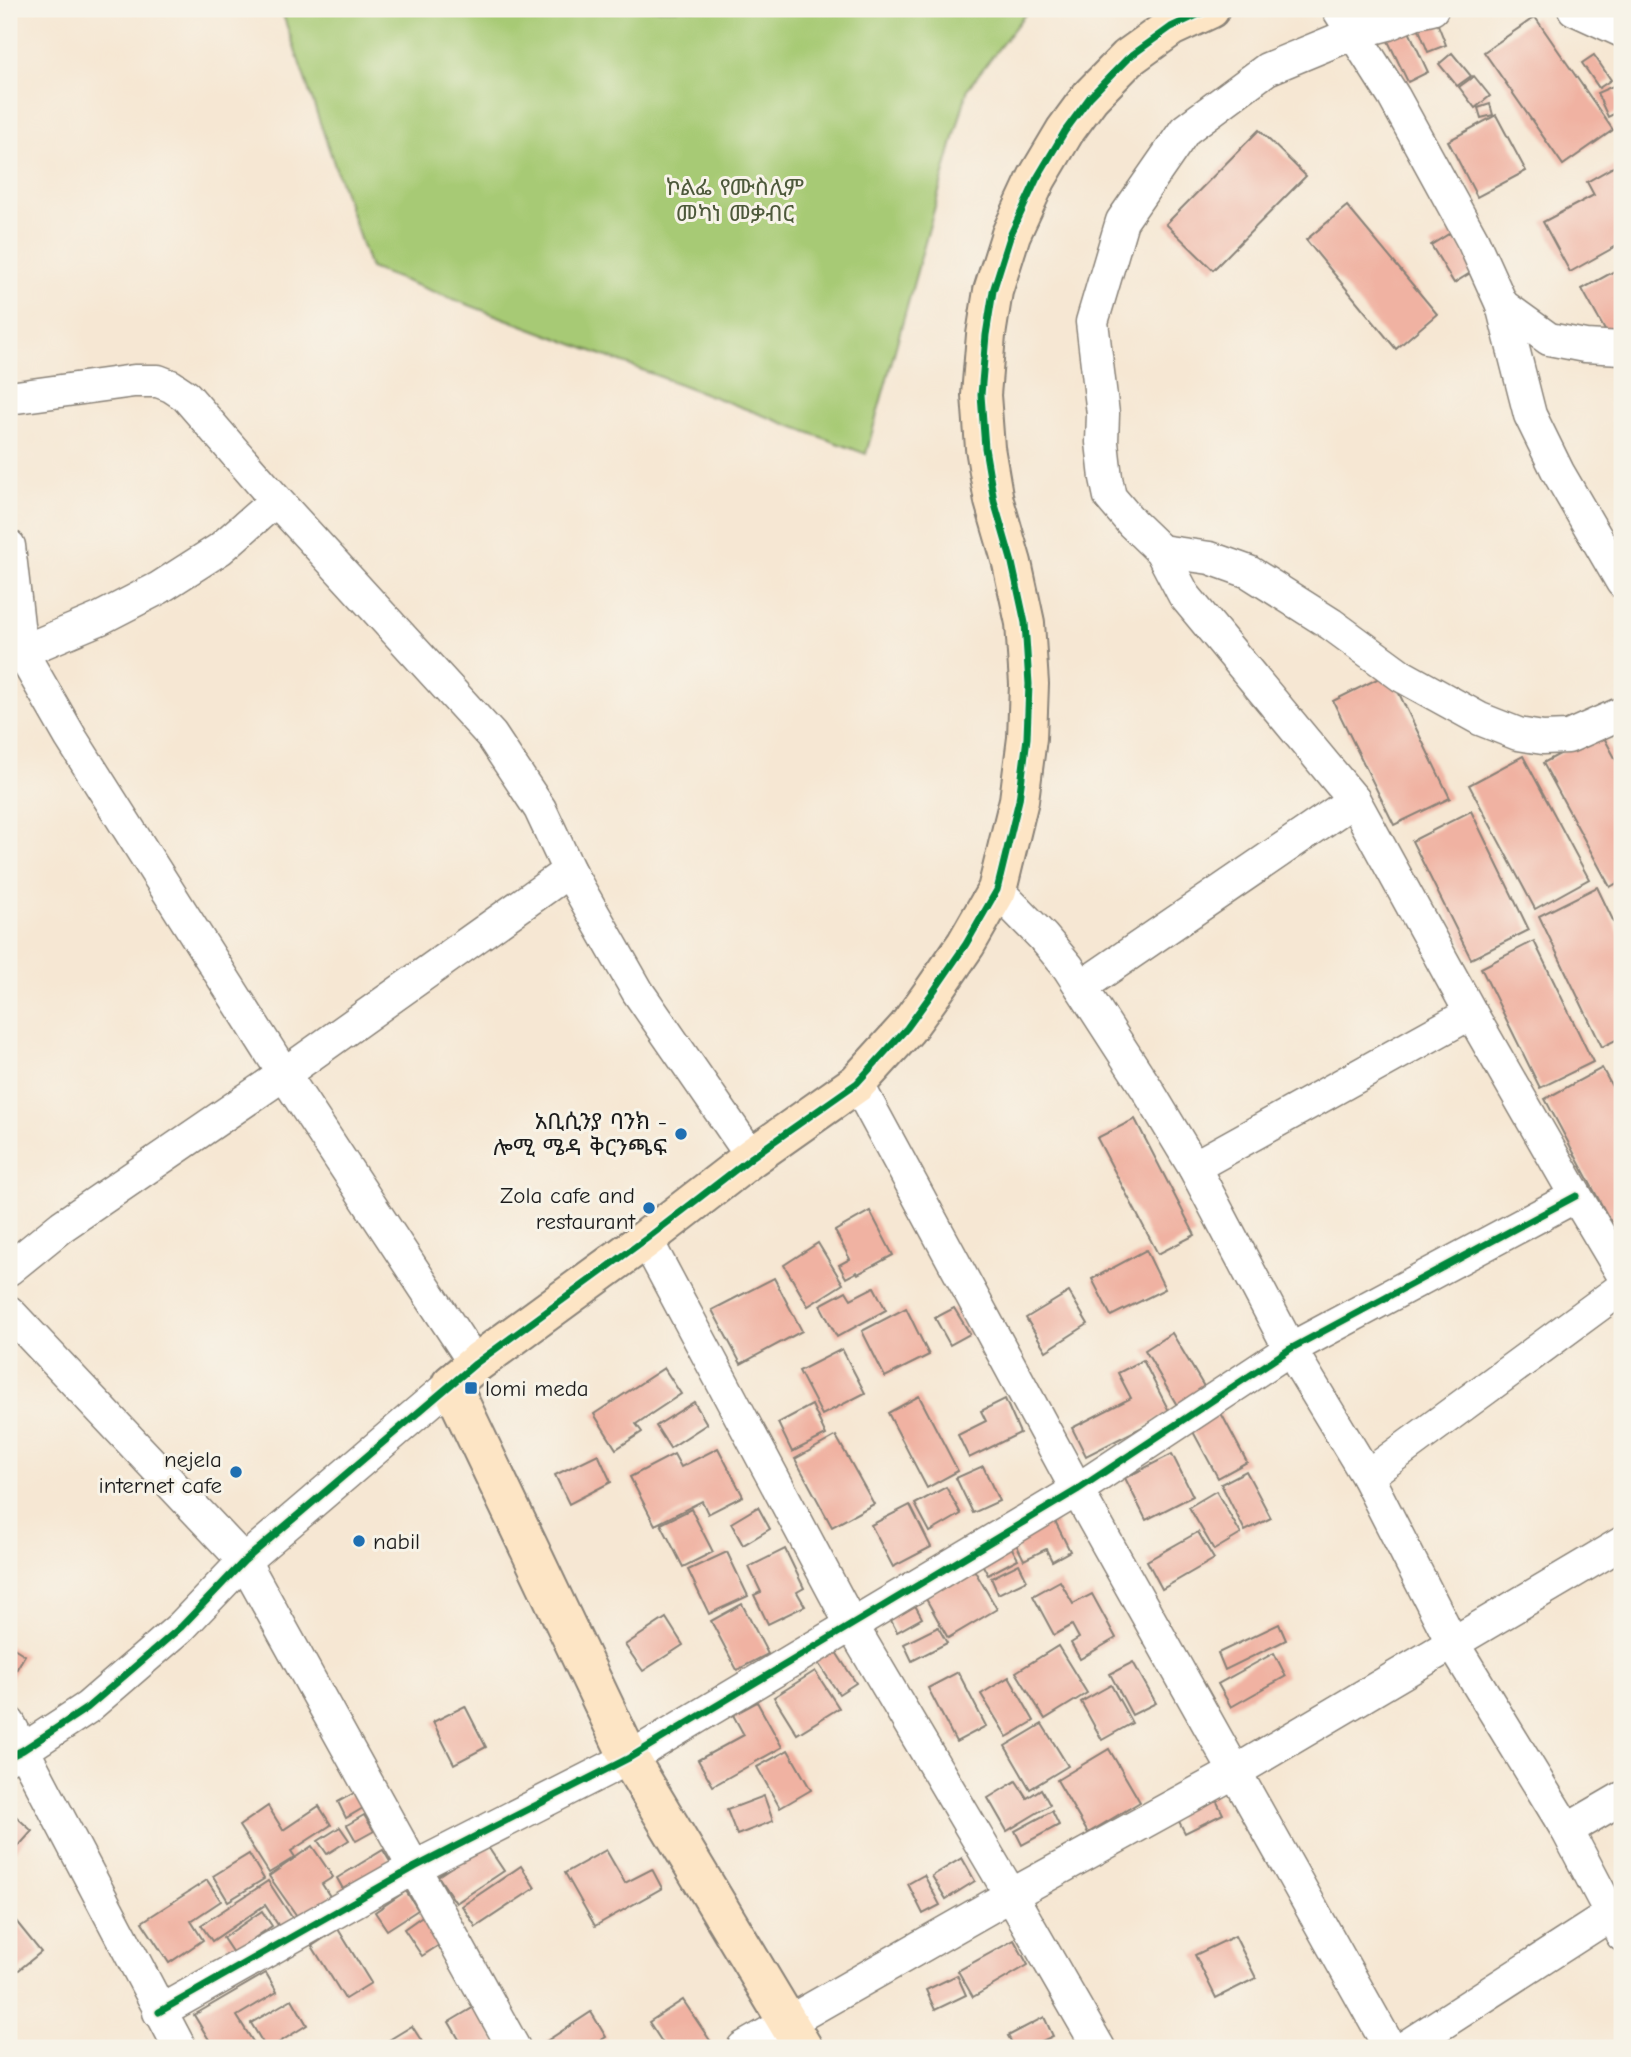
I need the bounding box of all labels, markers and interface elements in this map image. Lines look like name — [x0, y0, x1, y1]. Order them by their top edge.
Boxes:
park label: ኮልፌ የሙስሊም መካነ መቃብር — [666, 174, 804, 227]
place label: አቢሲንያ ባንክ - ሎሚ ሜዳ ቅርንጫፍ — [493, 1108, 668, 1161]
marker: አቢሲንያ ባንክ - ሎሚ ሜዳ ቅርንጫፍ — [673, 1126, 689, 1142]
place label: Zola cafe and restaurant — [500, 1182, 636, 1235]
marker: Zola cafe and restaurant — [641, 1200, 657, 1216]
place label: lomi meda — [485, 1375, 589, 1402]
marker: lomi meda — [463, 1380, 479, 1396]
place label: nejela internet cafe — [99, 1446, 222, 1499]
marker: nejela internet cafe — [228, 1464, 244, 1480]
place label: nabil — [373, 1528, 420, 1555]
marker: nabil — [351, 1533, 367, 1549]

